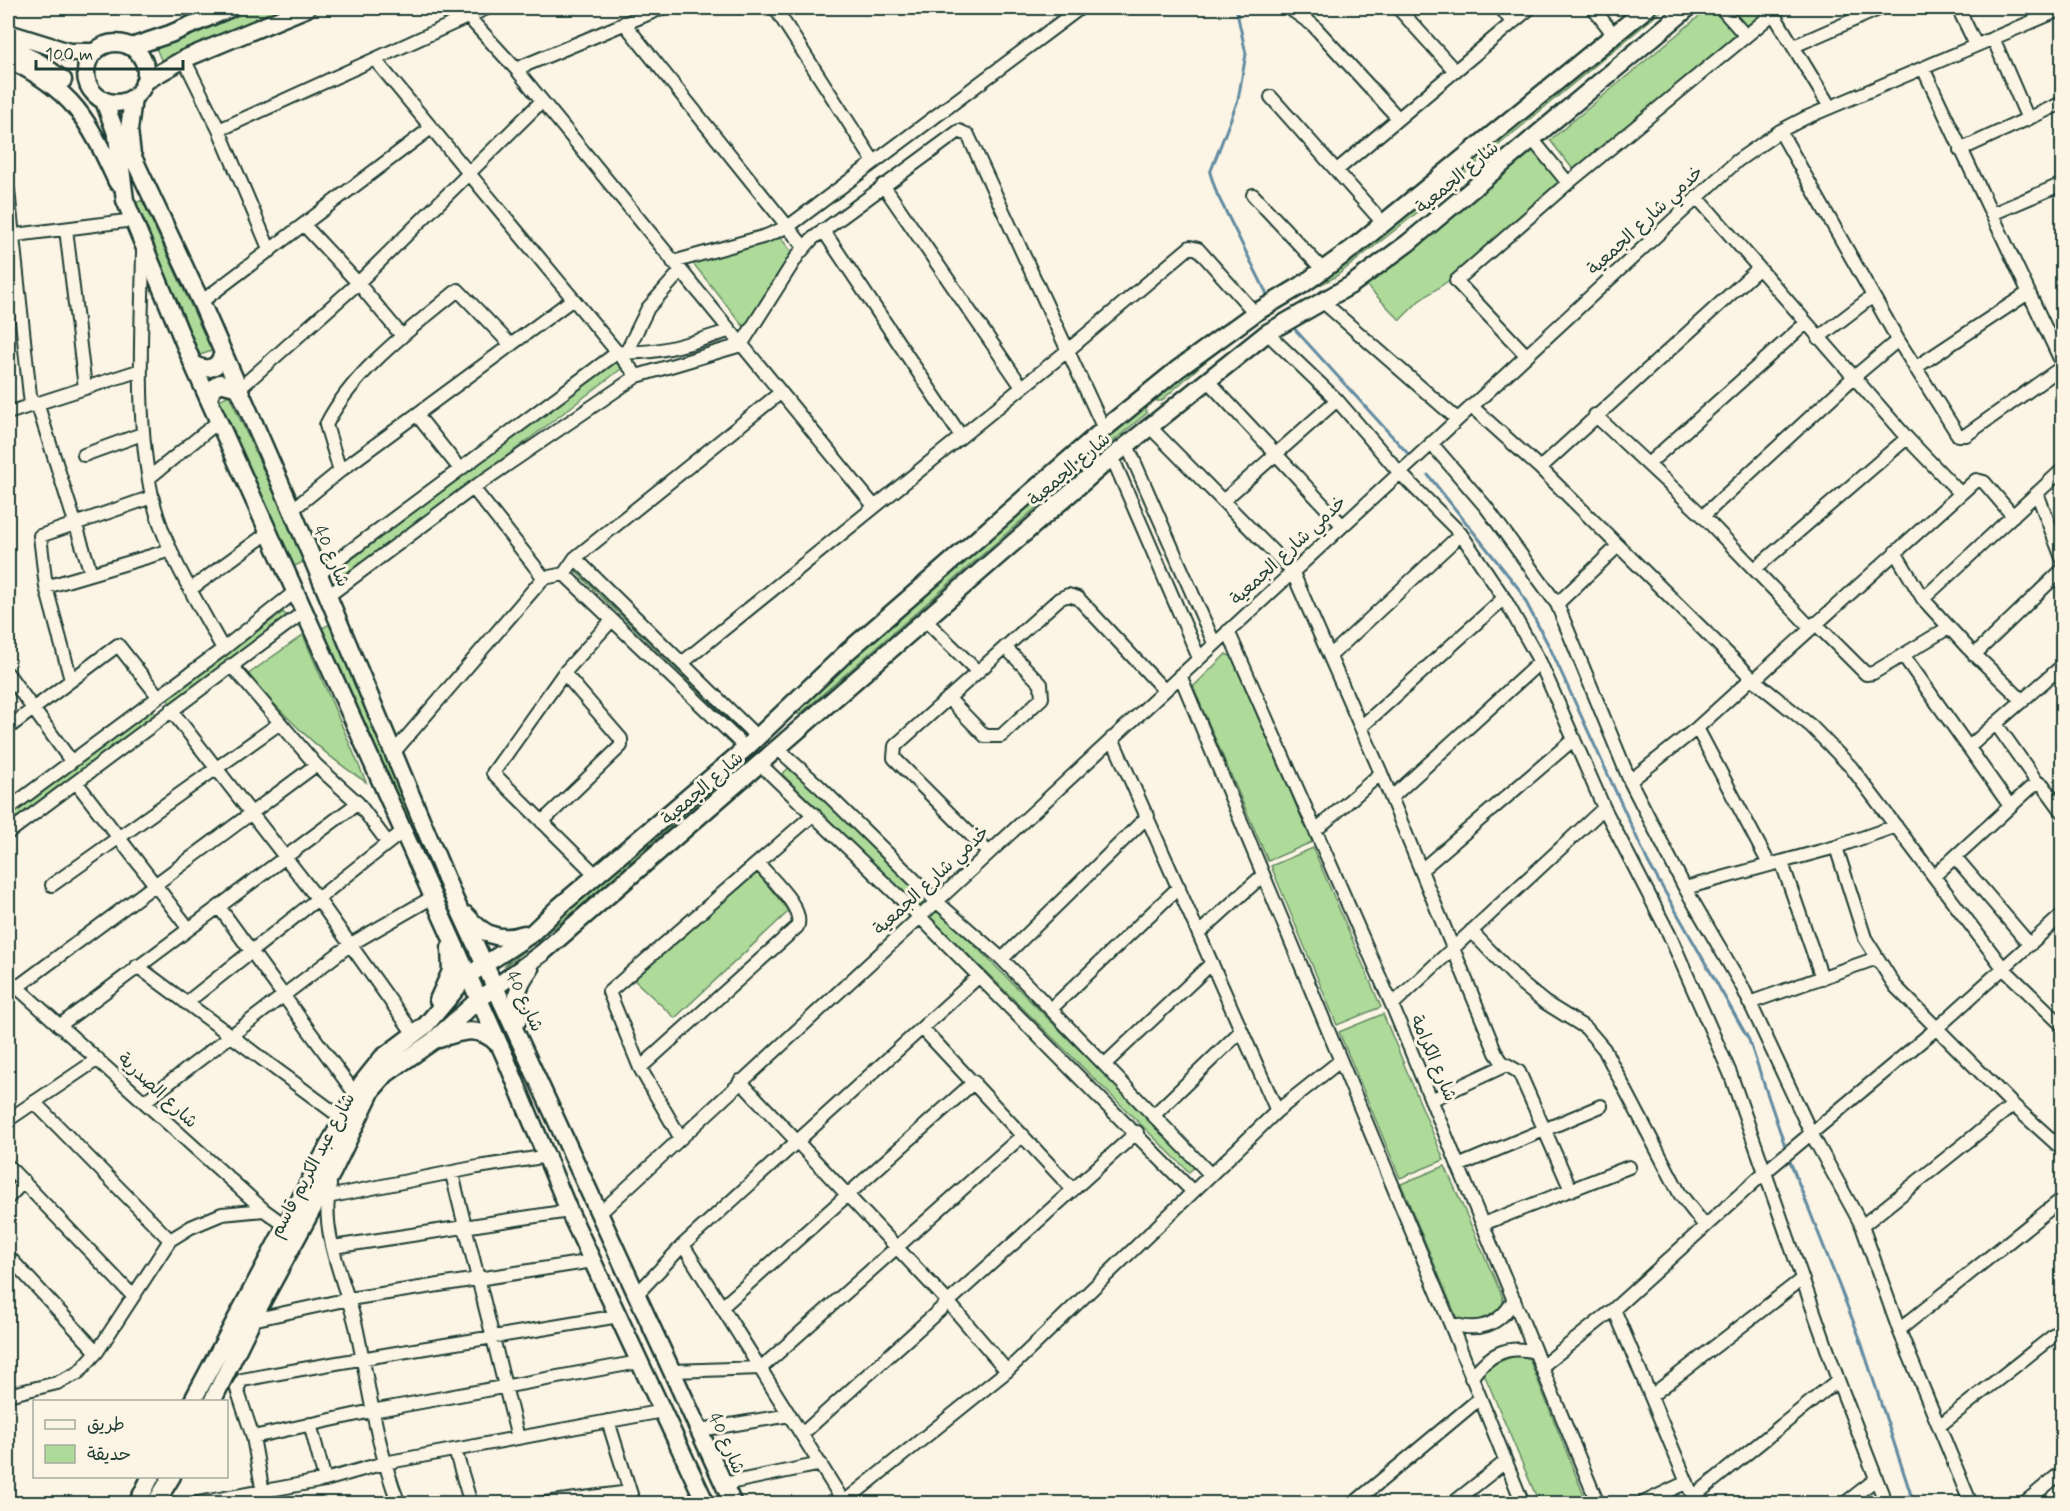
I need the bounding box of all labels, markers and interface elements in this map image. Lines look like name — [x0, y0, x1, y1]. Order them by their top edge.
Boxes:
scale bar — [36, 33, 183, 71]
text: 100 m — [45, 43, 93, 67]
street label: شارع الجمعية — [1411, 136, 1504, 219]
street label: خدمي شارع الجمعية — [1582, 161, 1711, 283]
street label: شارع الجمعية — [1024, 427, 1116, 512]
street label: خدمي شارع الجمعية — [1225, 491, 1354, 613]
street label: شارع 40 — [307, 522, 355, 591]
street label: شارع الجمعية — [657, 746, 749, 831]
street label: خدمي شارع الجمعية — [868, 821, 997, 943]
street label: شارع 40 — [500, 967, 549, 1036]
street label: شارع الكرامة — [1404, 1012, 1462, 1105]
street label: شارع الصدرية — [112, 1047, 202, 1134]
street label: شارع عبد الكريم قاسم — [265, 1089, 362, 1242]
legend — [33, 1400, 228, 1478]
street label: شارع 40 — [702, 1409, 750, 1478]
text: طريق — [87, 1413, 125, 1437]
text: حديقة — [87, 1443, 131, 1467]

